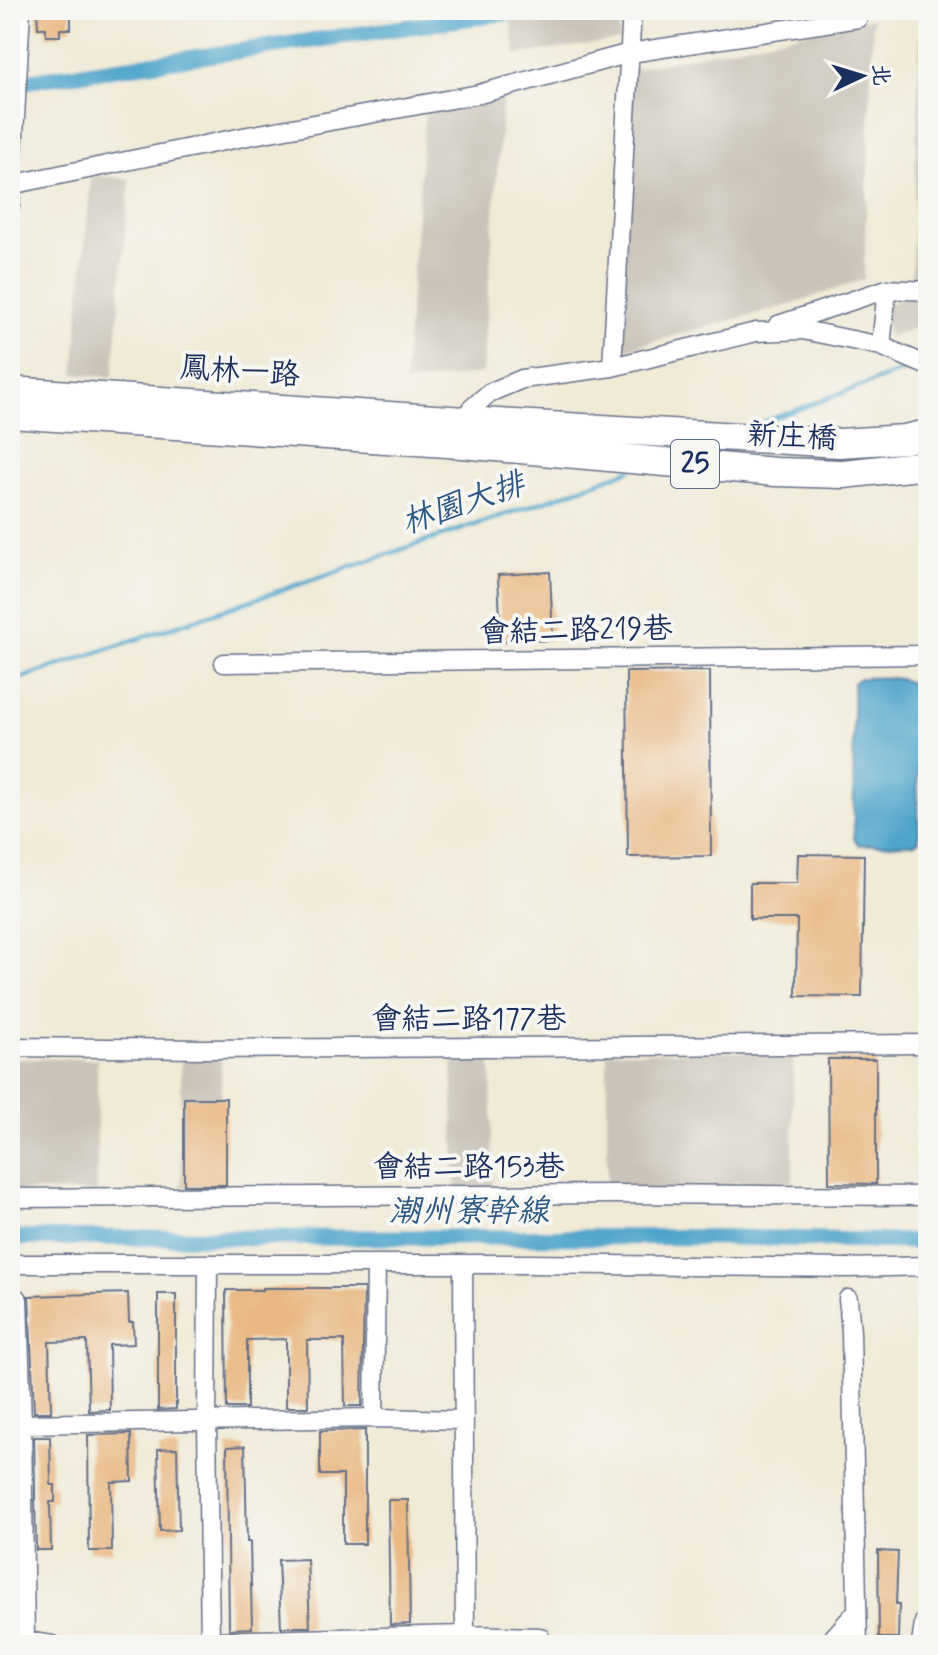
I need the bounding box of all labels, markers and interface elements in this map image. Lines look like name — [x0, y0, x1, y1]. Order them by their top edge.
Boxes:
north arrow — [822, 36, 902, 116]
text: 北 — [865, 63, 895, 87]
street label: 鳳林一路 — [179, 348, 301, 396]
street label: 新庄橋 — [746, 415, 838, 459]
road number: 25 — [671, 440, 719, 488]
water label: 林園大排 — [396, 462, 533, 545]
street label: 會結二路219巷 — [479, 610, 673, 652]
street label: 會結二路177巷 — [371, 1000, 567, 1039]
street label: 會結二路153巷 — [373, 1148, 565, 1187]
water label: 潮州寮幹線 — [389, 1191, 551, 1233]

